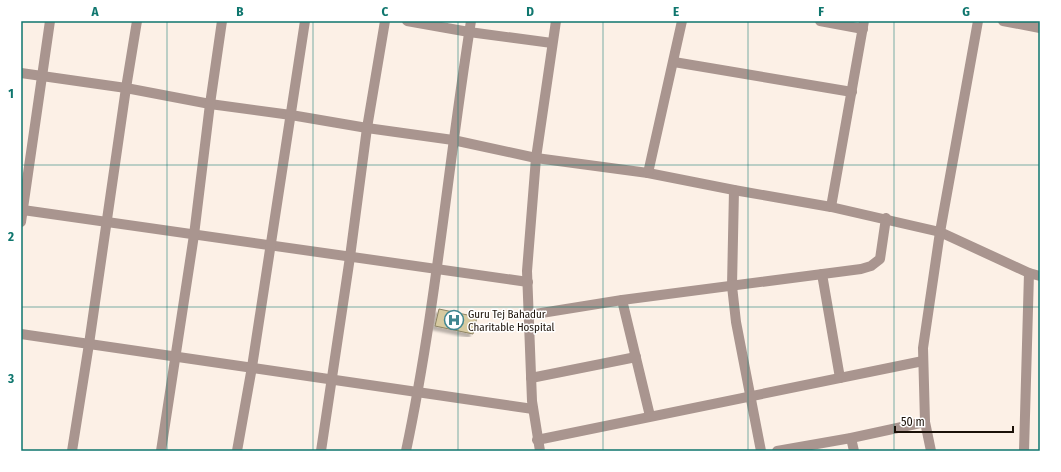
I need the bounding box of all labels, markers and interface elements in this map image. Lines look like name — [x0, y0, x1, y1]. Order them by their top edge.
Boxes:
text: A — [90, 4, 99, 19]
text: B — [236, 4, 244, 19]
text: C — [382, 4, 389, 19]
text: D — [526, 4, 534, 19]
text: E — [673, 4, 679, 19]
text: F — [818, 4, 824, 19]
text: G — [962, 4, 970, 19]
text: 1 — [8, 86, 14, 101]
text: 2 — [7, 229, 14, 244]
place label: Guru Tej Bahadur Charitable Hospital — [468, 308, 554, 334]
hospital icon: Guru Tej Bahadur Charitable Hospital — [443, 309, 465, 331]
text: 3 — [7, 371, 14, 386]
scale bar — [895, 408, 1013, 434]
text: 50 m — [901, 415, 925, 429]

